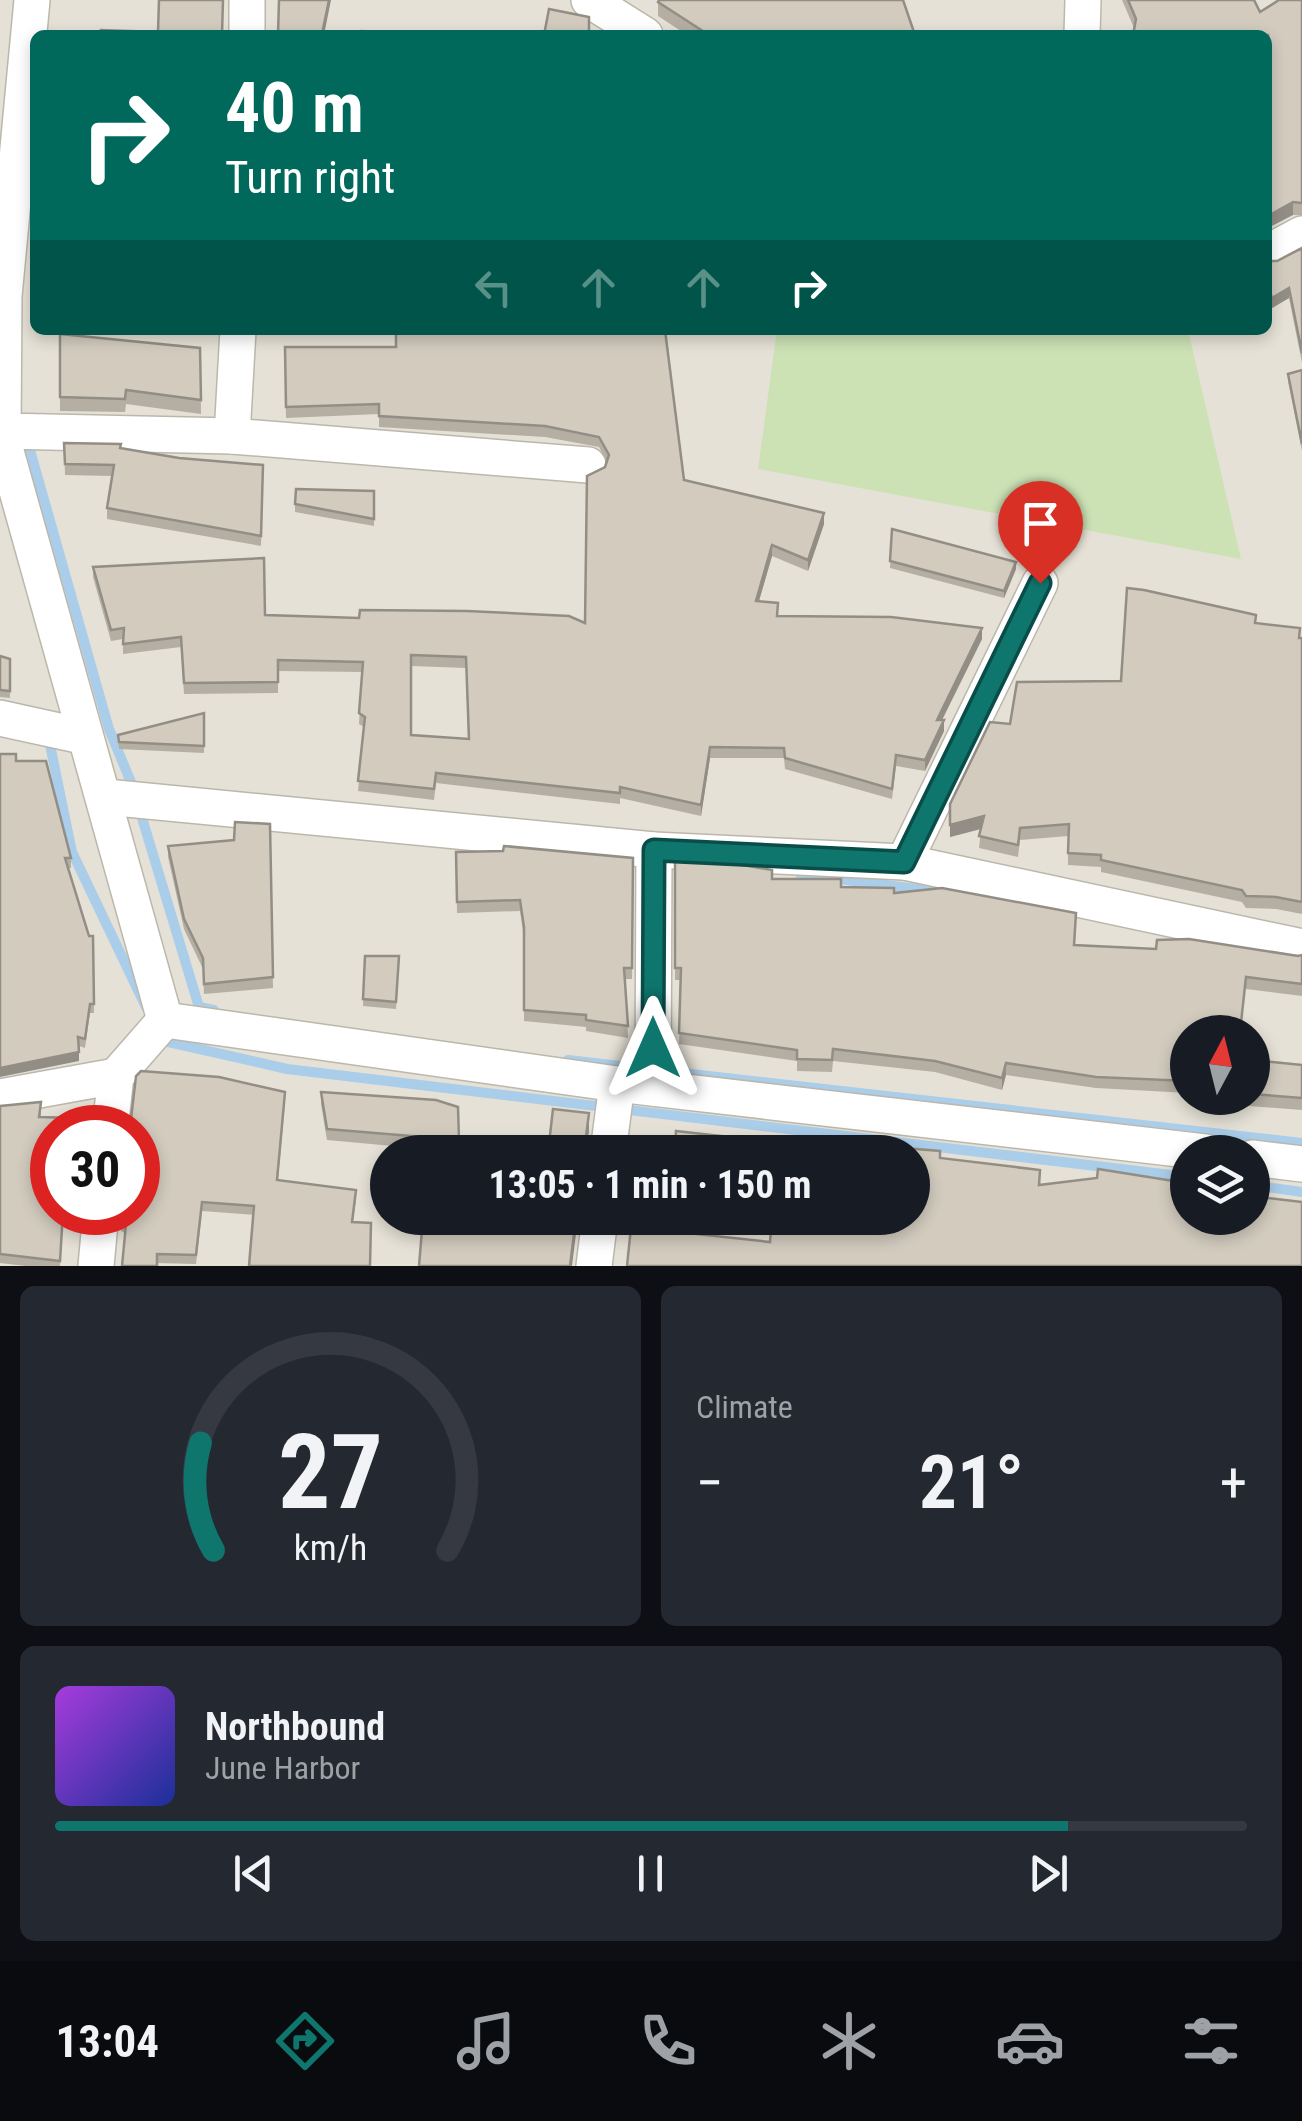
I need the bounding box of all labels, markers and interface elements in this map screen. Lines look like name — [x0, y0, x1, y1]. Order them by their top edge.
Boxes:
text: 40 m — [225, 67, 364, 149]
icon: right — [60, 70, 190, 200]
text: Turn right — [225, 151, 395, 204]
icon: left — [466, 260, 521, 315]
icon: ahead — [571, 260, 626, 315]
icon: ahead — [676, 260, 731, 315]
icon: right — [781, 260, 836, 315]
pin — [998, 481, 1083, 584]
icon: arrive — [1013, 496, 1068, 551]
position arrow — [601, 996, 705, 1100]
north arrow — [1170, 1015, 1270, 1115]
map controls — [1170, 1015, 1270, 1235]
speed limit sign: 30 — [30, 1105, 160, 1235]
button: layers — [1170, 1135, 1270, 1235]
text: 13:05 · 1 min · 150 m — [489, 1163, 811, 1207]
text: Climate — [696, 1388, 793, 1426]
text: 27 — [278, 1412, 383, 1533]
text: 21° — [919, 1438, 1024, 1526]
text: − — [696, 1451, 724, 1515]
text: + — [1220, 1451, 1247, 1515]
text: km/h — [294, 1527, 367, 1569]
text: Northbound — [205, 1705, 385, 1749]
text: June Harbor — [205, 1749, 360, 1787]
icon: previous — [226, 1846, 281, 1901]
icon: pause — [623, 1846, 678, 1901]
icon: next — [1021, 1846, 1076, 1901]
icon: directions — [270, 2006, 340, 2076]
icon: music — [451, 2006, 521, 2076]
icon: phone — [633, 2006, 703, 2076]
icon: climate — [814, 2006, 884, 2076]
icon: car — [995, 2006, 1065, 2076]
icon: filters — [1176, 2006, 1246, 2076]
text: 13:04 — [56, 2015, 159, 2068]

